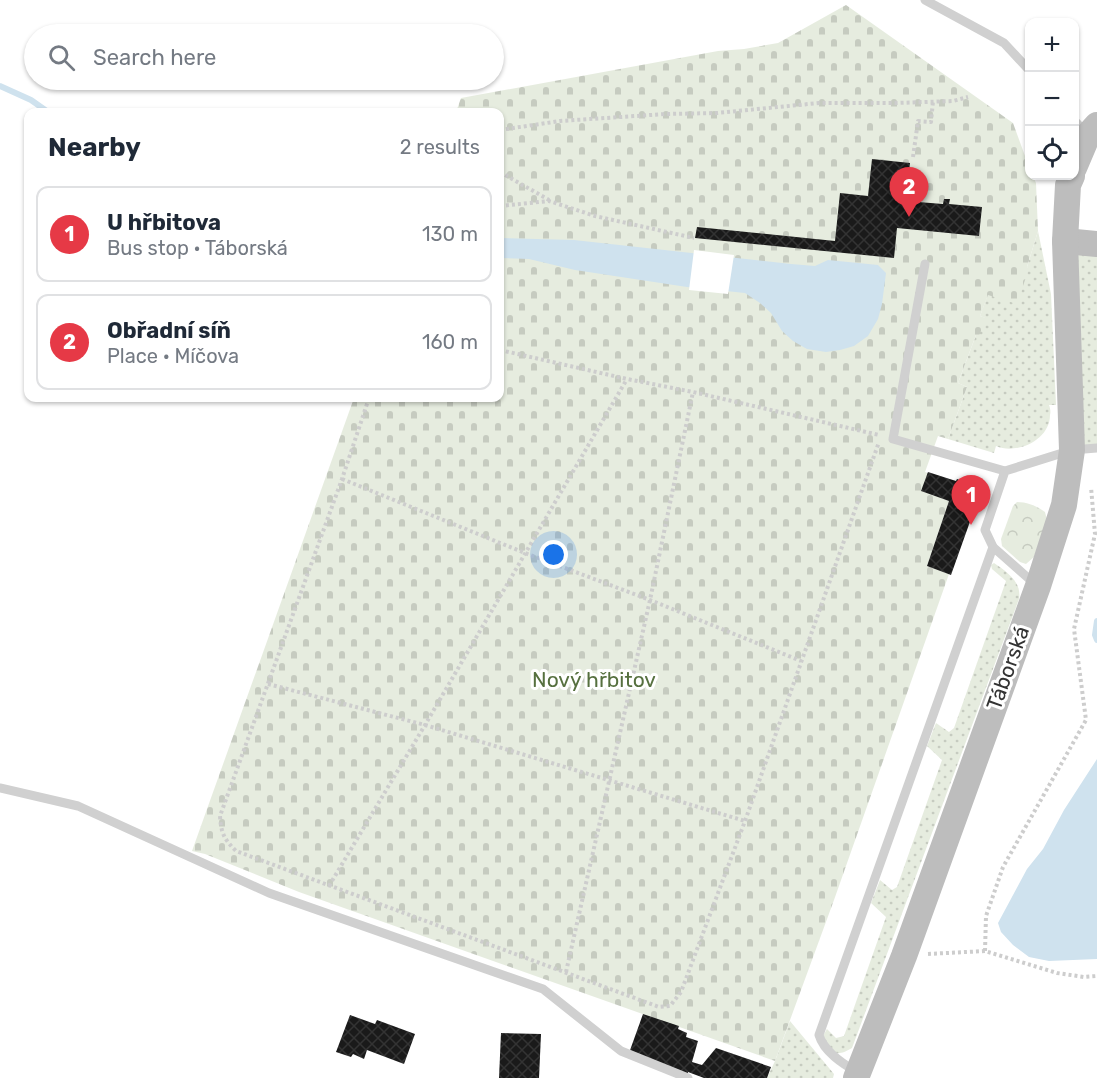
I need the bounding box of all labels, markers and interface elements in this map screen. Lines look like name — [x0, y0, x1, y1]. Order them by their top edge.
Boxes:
map controls — [1025, 18, 1079, 180]
button: + — [1025, 18, 1079, 72]
search box — [24, 24, 504, 90]
icon: search — [45, 41, 78, 74]
text: Search here — [93, 44, 216, 71]
button: − — [1025, 72, 1079, 126]
button: locate — [1025, 126, 1079, 180]
text: Nearby — [48, 132, 141, 163]
text: 2 results — [400, 135, 480, 159]
pin: 2 — [890, 168, 928, 217]
text: U hřbitova — [107, 209, 221, 236]
text: 1 — [65, 222, 74, 246]
text: 130 m — [422, 222, 478, 246]
text: Bus stop · Táborská — [107, 236, 288, 260]
text: Obřadní síň — [107, 317, 231, 344]
text: 2 — [63, 330, 76, 354]
text: 160 m — [422, 330, 478, 354]
text: Place · Míčova — [107, 344, 239, 368]
pin: 1 — [952, 476, 990, 525]
your location — [539, 540, 568, 569]
street label: Táborská — [981, 623, 1034, 713]
park label: Nový hřbitov — [532, 667, 656, 692]

